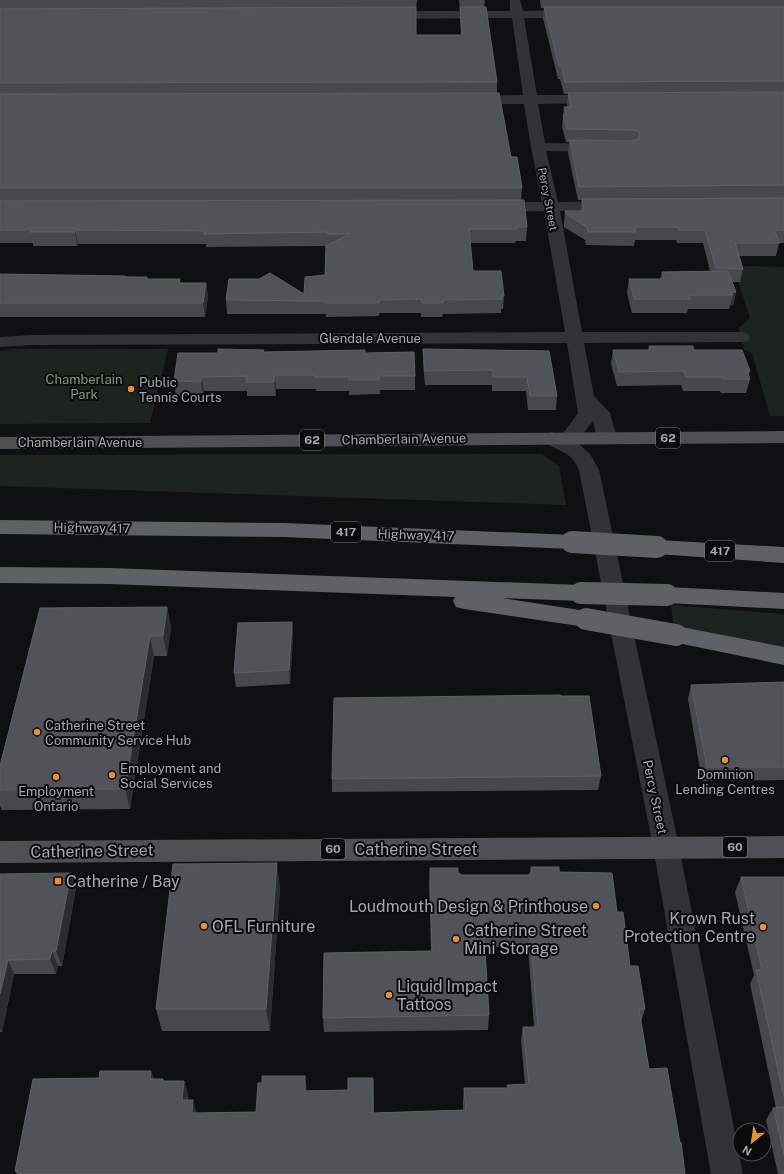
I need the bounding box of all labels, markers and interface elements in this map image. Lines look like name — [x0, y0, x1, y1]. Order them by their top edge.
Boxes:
street label: Percy Street — [536, 166, 560, 232]
street label: Glendale Avenue — [319, 331, 421, 346]
park label: Chamberlain Park — [46, 372, 122, 402]
place label: Public Tennis Courts — [139, 375, 222, 405]
marker: Public Tennis Courts — [126, 384, 136, 394]
road number: 62 — [656, 428, 680, 448]
road number: 62 — [300, 430, 324, 450]
street label: Chamberlain Avenue — [342, 430, 466, 448]
street label: Chamberlain Avenue — [18, 435, 142, 450]
street label: Highway 417 — [53, 520, 131, 536]
road number: 417 — [331, 522, 361, 542]
street label: Highway 417 — [377, 526, 455, 544]
road number: 417 — [705, 541, 735, 561]
place label: Catherine Street Community Service Hub — [45, 718, 191, 748]
marker: Catherine Street Community Service Hub — [32, 727, 42, 737]
marker: Dominion Lending Centres — [720, 755, 730, 765]
street label: Percy Street — [640, 759, 670, 835]
place label: Employment and Social Services — [120, 761, 221, 791]
place label: Dominion Lending Centres — [675, 767, 775, 797]
marker: Employment and Social Services — [107, 770, 117, 780]
marker: Employment Ontario — [51, 772, 61, 782]
place label: Employment Ontario — [18, 784, 94, 814]
road number: 60 — [723, 837, 747, 857]
road number: 60 — [321, 839, 345, 859]
street label: Catherine Street — [30, 840, 154, 862]
street label: Catherine Street — [354, 840, 478, 859]
place label: Catherine / Bay — [66, 872, 180, 891]
marker: Catherine / Bay — [53, 876, 63, 886]
place label: Loudmouth Design & Printhouse — [349, 897, 588, 916]
marker: Loudmouth Design & Printhouse — [591, 901, 601, 911]
place label: Krown Rust Protection Centre — [624, 909, 755, 946]
place label: OFL Furniture — [212, 917, 315, 936]
marker: OFL Furniture — [199, 921, 209, 931]
place label: Catherine Street Mini Storage — [464, 921, 587, 958]
marker: Krown Rust Protection Centre — [758, 922, 768, 932]
marker: Catherine Street Mini Storage — [451, 934, 461, 944]
place label: Liquid Impact Tattoos — [397, 977, 498, 1014]
marker: Liquid Impact Tattoos — [384, 990, 394, 1000]
north arrow — [732, 1122, 772, 1162]
text: N — [740, 1143, 754, 1158]

